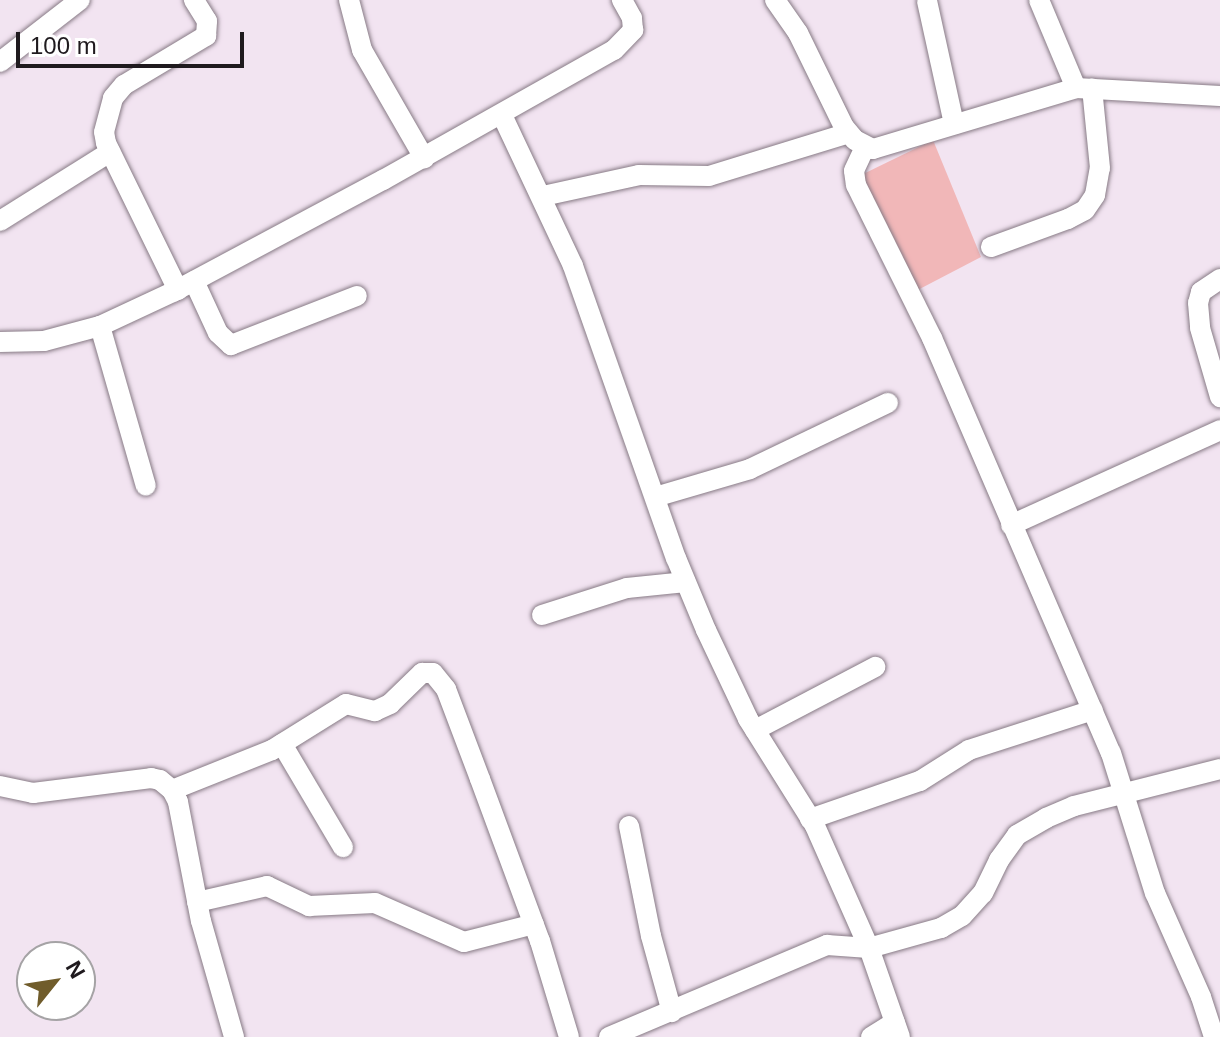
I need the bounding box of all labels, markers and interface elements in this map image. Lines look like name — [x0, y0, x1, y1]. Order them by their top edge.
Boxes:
scale bar — [20, 16, 248, 66]
text: 100 m — [30, 32, 97, 59]
north arrow — [16, 941, 96, 1021]
text: N — [61, 957, 90, 983]

